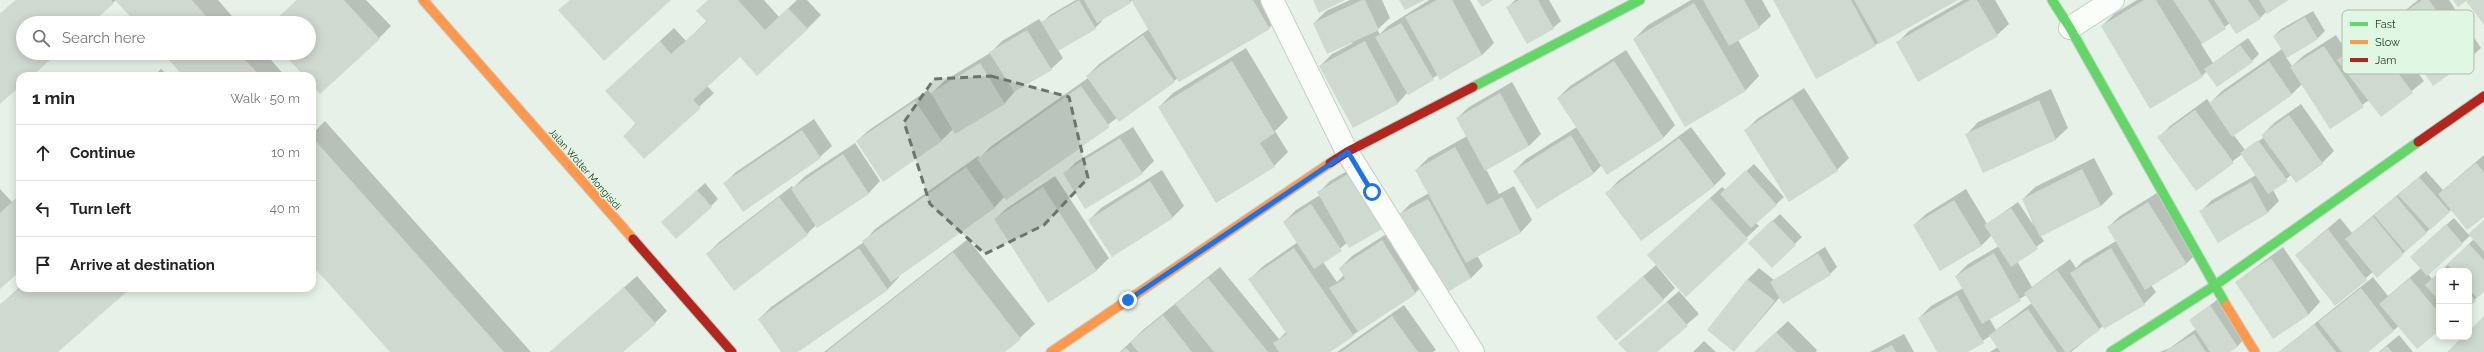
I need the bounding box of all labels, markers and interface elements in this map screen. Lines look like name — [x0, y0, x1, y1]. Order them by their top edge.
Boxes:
legend — [2342, 10, 2474, 74]
search box — [16, 16, 316, 60]
text: Fast — [2375, 18, 2396, 31]
icon: search — [30, 27, 52, 49]
text: Search here — [62, 29, 145, 47]
text: Slow — [2375, 36, 2400, 49]
text: Jam — [2375, 54, 2396, 67]
text: 1 min — [32, 88, 75, 108]
text: Walk · 50 m — [230, 91, 300, 106]
street label: Jalan Wolter Mongisidi — [547, 126, 623, 212]
icon: ahead — [32, 142, 54, 164]
text: Continue — [70, 144, 135, 162]
text: 10 m — [271, 145, 300, 160]
route start — [1363, 183, 1381, 201]
icon: left — [32, 198, 54, 220]
text: Turn left — [70, 200, 131, 218]
text: 40 m — [270, 201, 300, 216]
icon: arrive — [32, 254, 54, 276]
text: Arrive at destination — [70, 256, 215, 274]
map controls — [2436, 268, 2472, 340]
button: + — [2436, 268, 2472, 304]
route end — [1119, 291, 1137, 309]
button: − — [2436, 304, 2472, 340]

